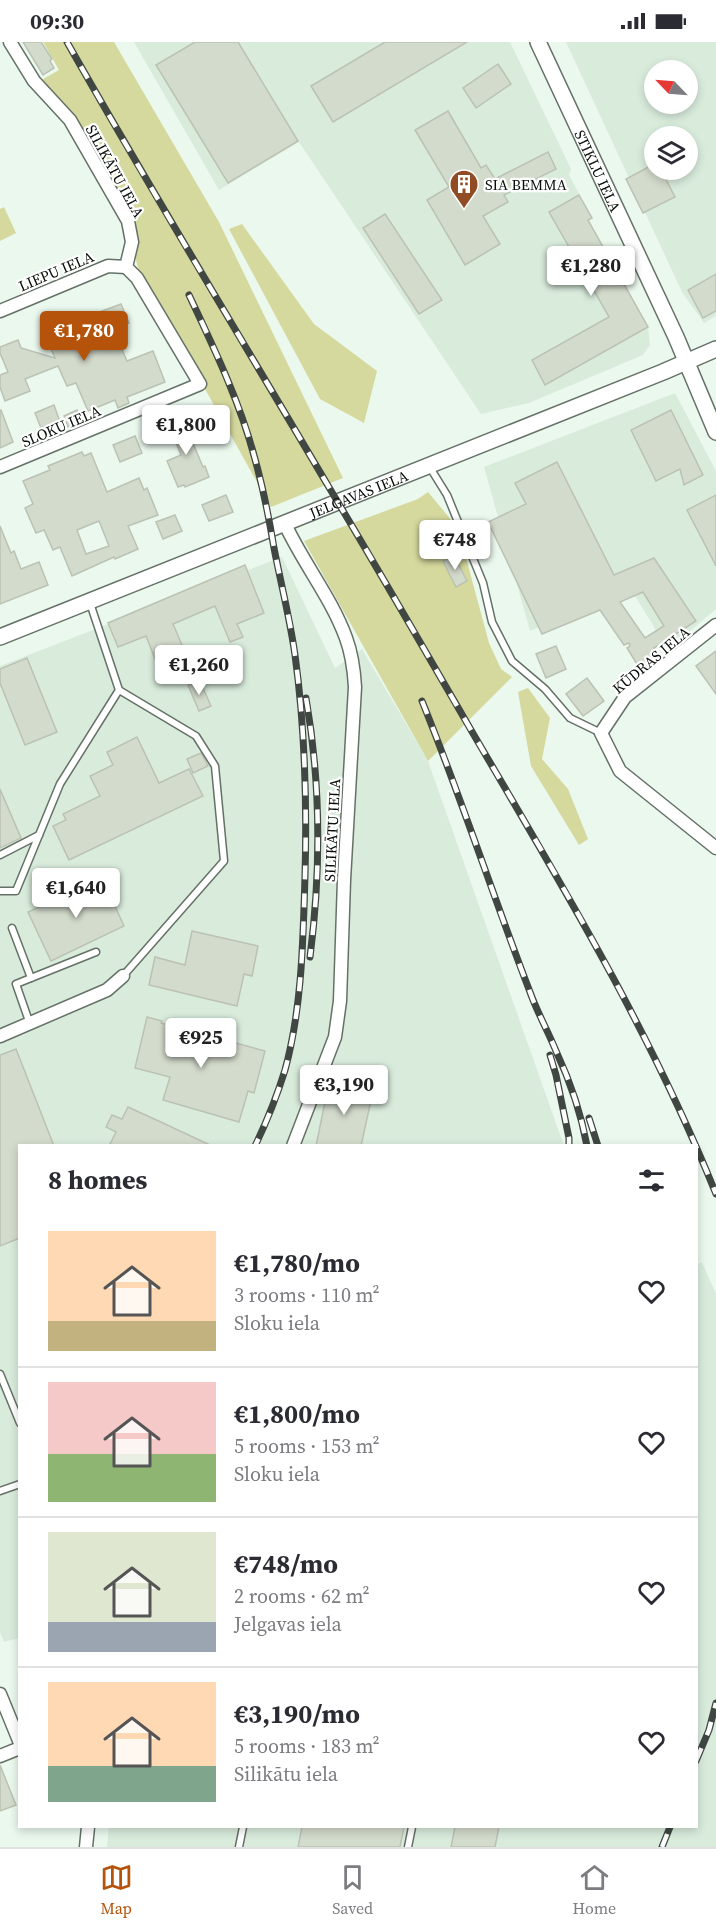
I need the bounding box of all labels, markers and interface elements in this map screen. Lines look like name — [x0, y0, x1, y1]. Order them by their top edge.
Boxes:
text: 09:30 — [30, 6, 84, 36]
north arrow — [644, 60, 698, 114]
map controls — [644, 60, 698, 180]
street label: SILIKĀTU IELA — [81, 121, 149, 221]
street label: STIKLU IELA — [570, 126, 626, 215]
button: layers — [644, 126, 698, 180]
building icon: SIA BEMMA — [448, 168, 480, 210]
place label: SIA BEMMA — [485, 174, 567, 195]
street label: LIEPU IELA — [15, 246, 97, 296]
pin: €1,280 — [542, 246, 640, 297]
text: €1,280 — [561, 251, 621, 279]
pin: €1,780 — [35, 311, 133, 362]
text: €1,780 — [54, 316, 114, 344]
street label: SLOKU IELA — [18, 400, 104, 452]
pin: €1,800 — [137, 405, 235, 456]
text: €1,800 — [156, 410, 216, 438]
street label: JELGAVAS IELA — [305, 465, 411, 523]
pin: €748 — [419, 520, 491, 571]
text: €748 — [433, 525, 477, 553]
street label: KŪDRAS IELA — [608, 621, 694, 699]
pin: €1,260 — [150, 645, 248, 696]
text: €1,260 — [169, 650, 229, 678]
street label: SILIKĀTU IELA — [319, 778, 345, 882]
pin: €1,640 — [27, 868, 125, 919]
text: €1,640 — [46, 873, 106, 901]
pin: €925 — [165, 1018, 237, 1069]
text: €925 — [179, 1023, 223, 1051]
pin: €3,190 — [295, 1065, 393, 1116]
text: €3,190 — [314, 1070, 374, 1098]
text: 8 homes — [48, 1162, 147, 1198]
icon: filters — [635, 1164, 668, 1197]
text: €1,780/mo — [234, 1245, 360, 1281]
icon: home — [96, 1255, 168, 1327]
icon: heart — [635, 1275, 668, 1308]
text: 3 rooms · 110 m² — [234, 1281, 380, 1309]
text: Sloku iela — [234, 1309, 320, 1337]
text: €1,800/mo — [234, 1396, 360, 1432]
icon: home — [96, 1406, 168, 1478]
icon: heart — [635, 1426, 668, 1459]
text: 5 rooms · 153 m² — [234, 1432, 380, 1460]
text: Sloku iela — [234, 1460, 320, 1488]
text: €748/mo — [234, 1546, 338, 1582]
icon: home — [96, 1556, 168, 1628]
icon: heart — [635, 1576, 668, 1609]
text: 2 rooms · 62 m² — [234, 1582, 370, 1610]
text: Jelgavas iela — [234, 1610, 342, 1638]
text: €3,190/mo — [234, 1696, 360, 1732]
icon: home — [96, 1706, 168, 1778]
icon: heart — [635, 1726, 668, 1759]
text: 5 rooms · 183 m² — [234, 1732, 380, 1760]
text: Silikātu iela — [234, 1760, 338, 1788]
tab: Map — [100, 1861, 133, 1919]
tab: Saved — [332, 1861, 373, 1919]
tab: Home — [573, 1861, 616, 1919]

